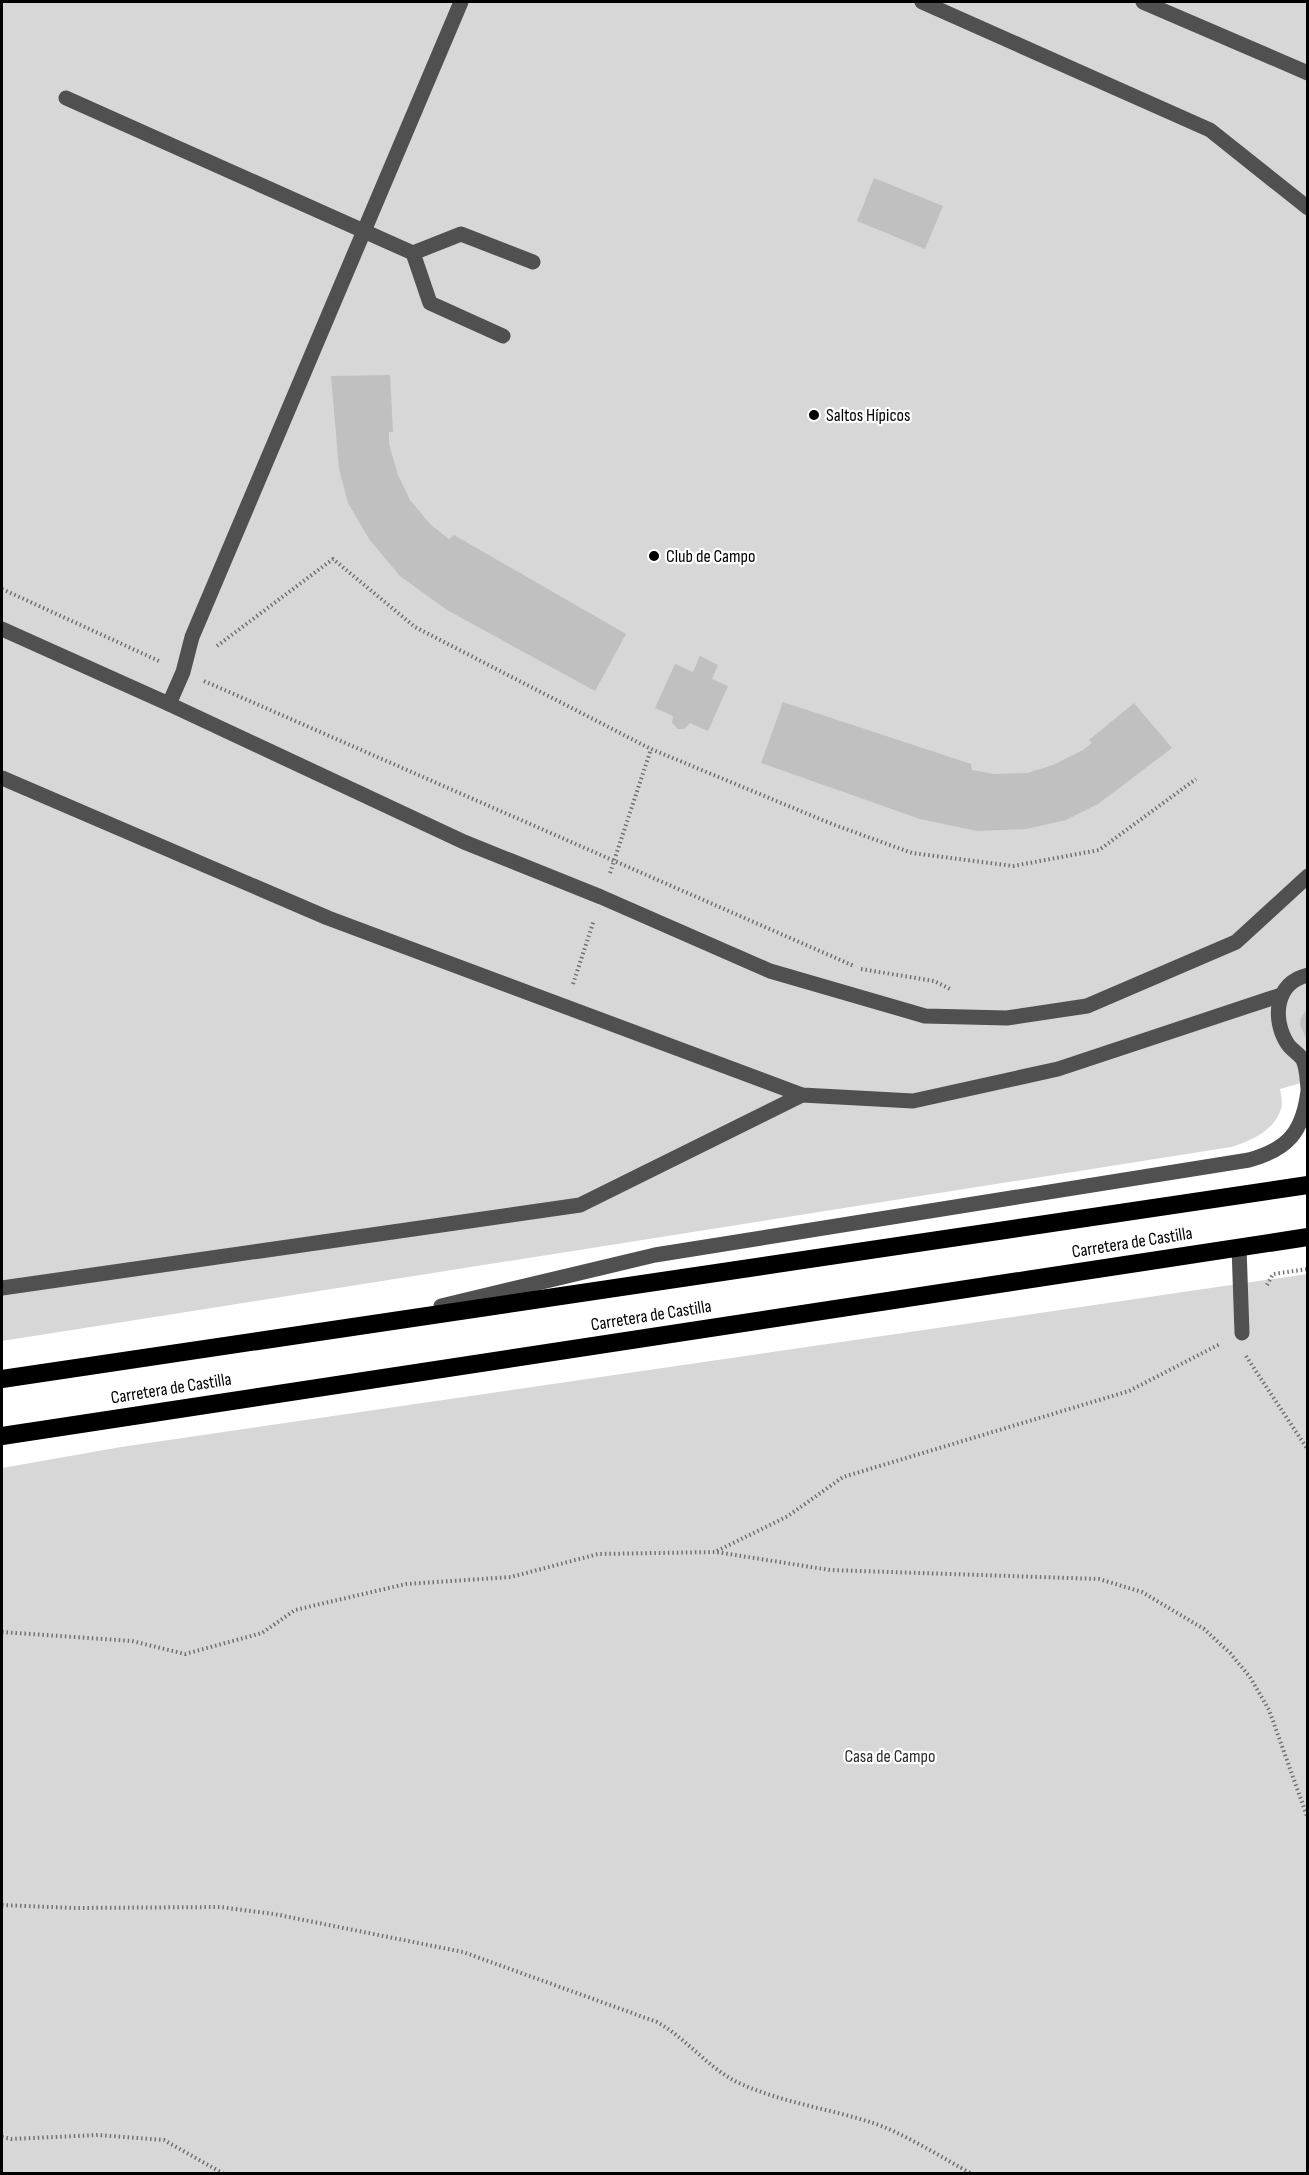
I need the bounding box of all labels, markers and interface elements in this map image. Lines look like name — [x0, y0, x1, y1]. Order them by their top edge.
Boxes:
place label: Saltos Hípicos — [826, 405, 910, 426]
marker: Saltos Hípicos — [807, 408, 821, 422]
place label: Club de Campo — [666, 546, 755, 567]
marker: Club de Campo — [647, 549, 661, 563]
street label: Carretera de Castilla — [1070, 1223, 1194, 1262]
street label: Carretera de Castilla — [589, 1296, 713, 1335]
street label: Carretera de Castilla — [109, 1369, 233, 1408]
park label: Casa de Campo — [845, 1746, 935, 1767]

